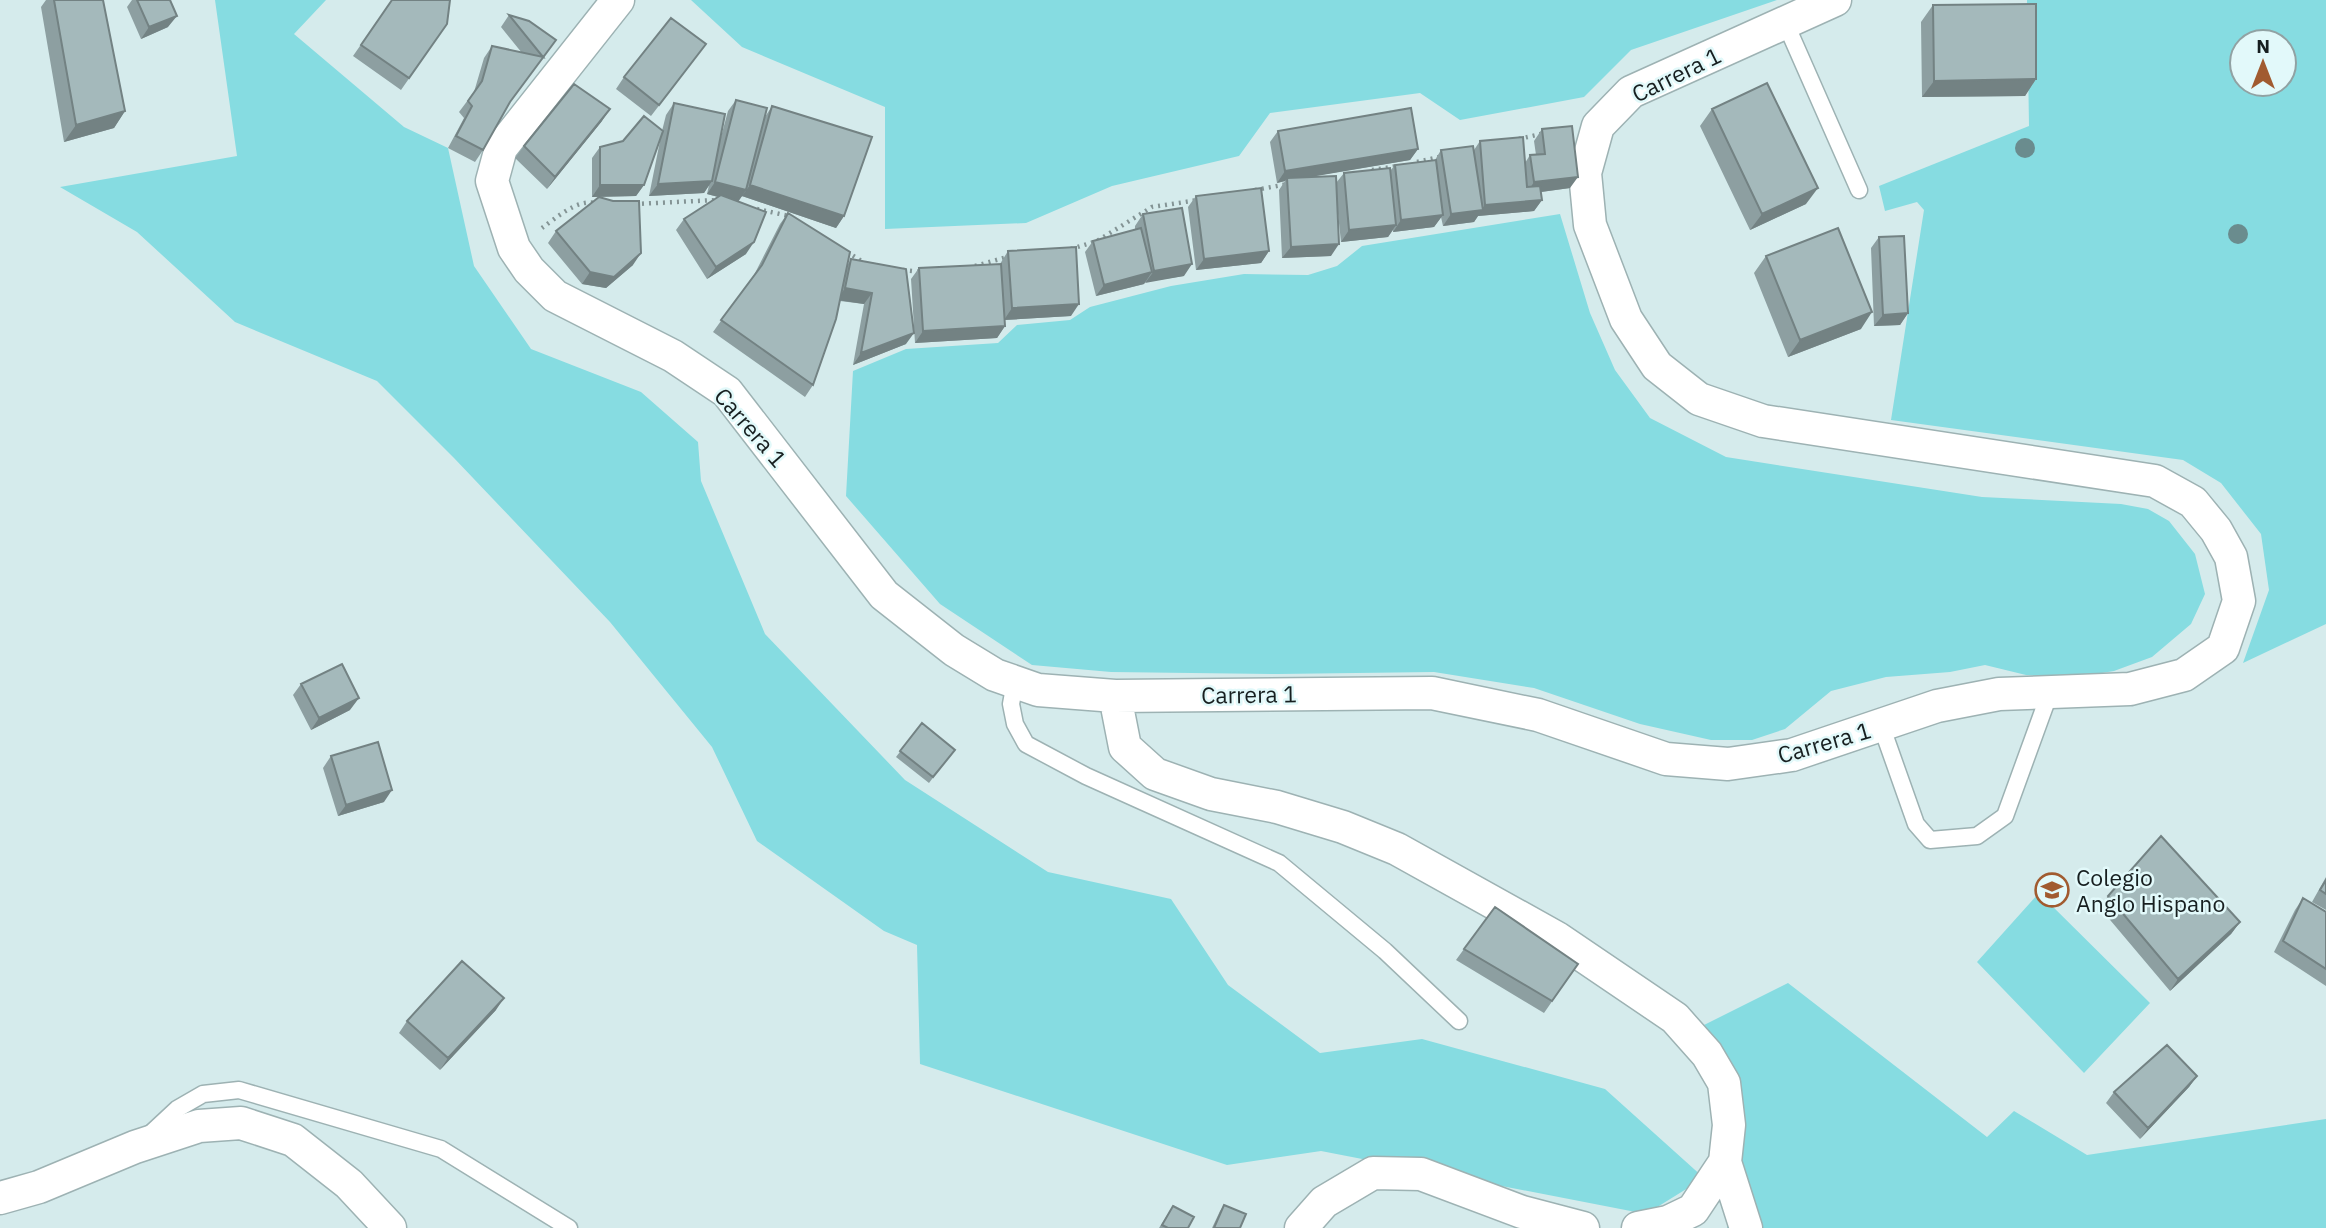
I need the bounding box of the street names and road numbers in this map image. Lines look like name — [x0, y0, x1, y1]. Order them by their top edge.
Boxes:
street label: Carrera 1 — [1626, 40, 1726, 108]
street label: Carrera 1 — [708, 381, 794, 473]
street label: Carrera 1 — [1201, 678, 1297, 710]
street label: Carrera 1 — [1774, 714, 1874, 770]

